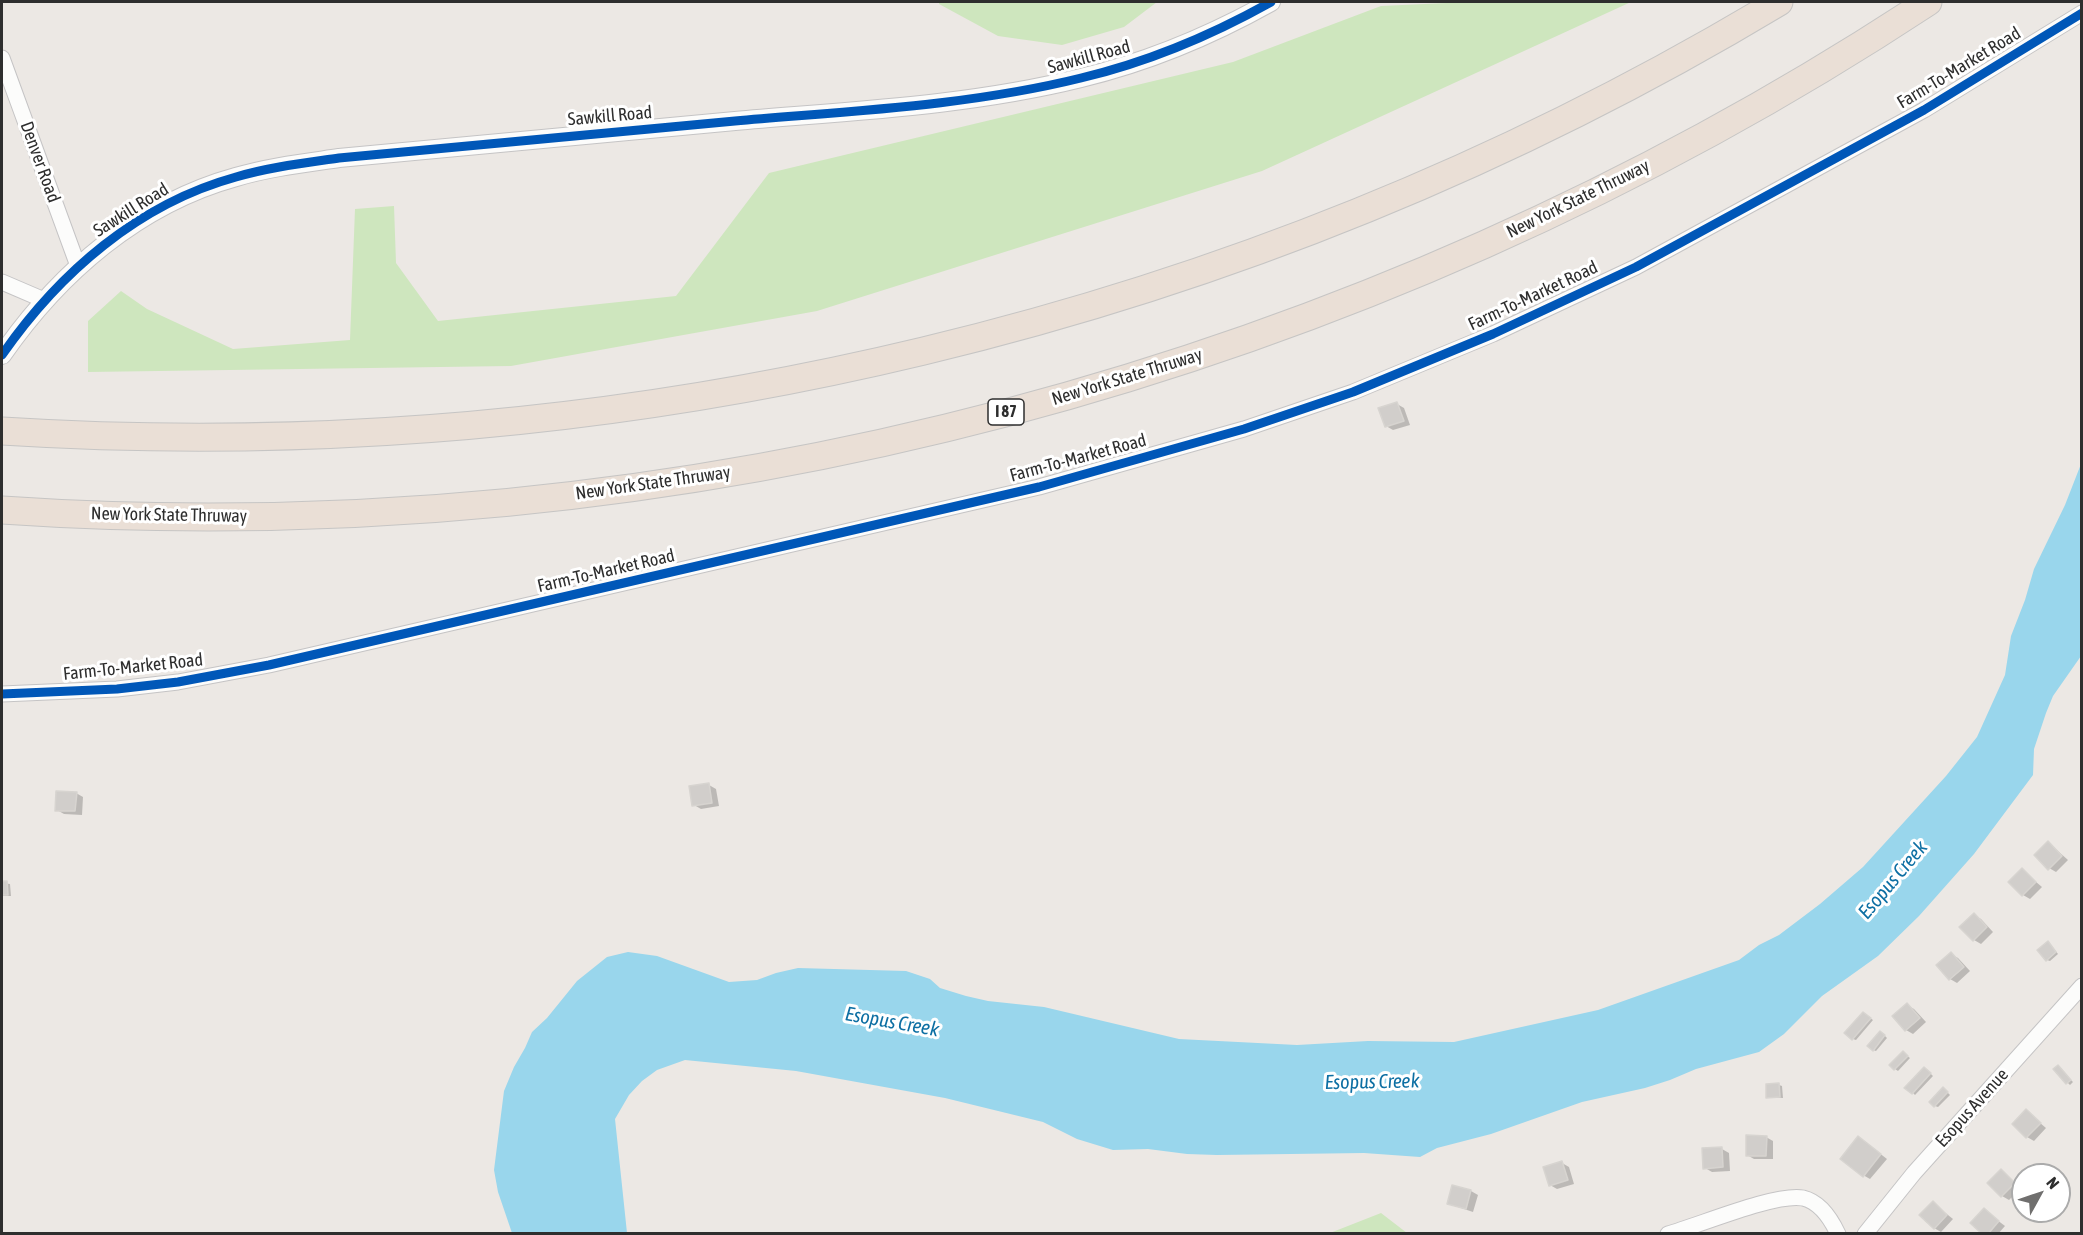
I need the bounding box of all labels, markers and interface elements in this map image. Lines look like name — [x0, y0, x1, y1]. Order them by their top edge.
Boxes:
street label: Farm-To-Market Road — [1893, 23, 2025, 113]
street label: Sawkill Road — [1045, 36, 1133, 78]
street label: Sawkill Road — [567, 102, 653, 130]
street label: Denver Road — [15, 119, 65, 205]
street label: New York State Thruway — [1503, 155, 1653, 243]
street label: Sawkill Road — [89, 178, 173, 242]
street label: Farm-To-Market Road — [1465, 257, 1601, 335]
street label: New York State Thruway — [1049, 344, 1205, 410]
road number: I 87 — [988, 399, 1024, 425]
street label: Farm-To-Market Road — [1007, 429, 1149, 487]
street label: New York State Thruway — [574, 461, 732, 505]
street label: New York State Thruway — [91, 503, 247, 527]
street label: Farm-To-Market Road — [535, 545, 677, 597]
street label: Farm-To-Market Road — [62, 649, 204, 685]
water label: Esopus Creek — [1853, 836, 1933, 924]
water label: Esopus Creek — [843, 1002, 941, 1042]
street label: Esopus Avenue — [1931, 1064, 2013, 1152]
water label: Esopus Creek — [1324, 1069, 1420, 1095]
north arrow — [2011, 1163, 2071, 1223]
text: N — [2043, 1173, 2063, 1192]

